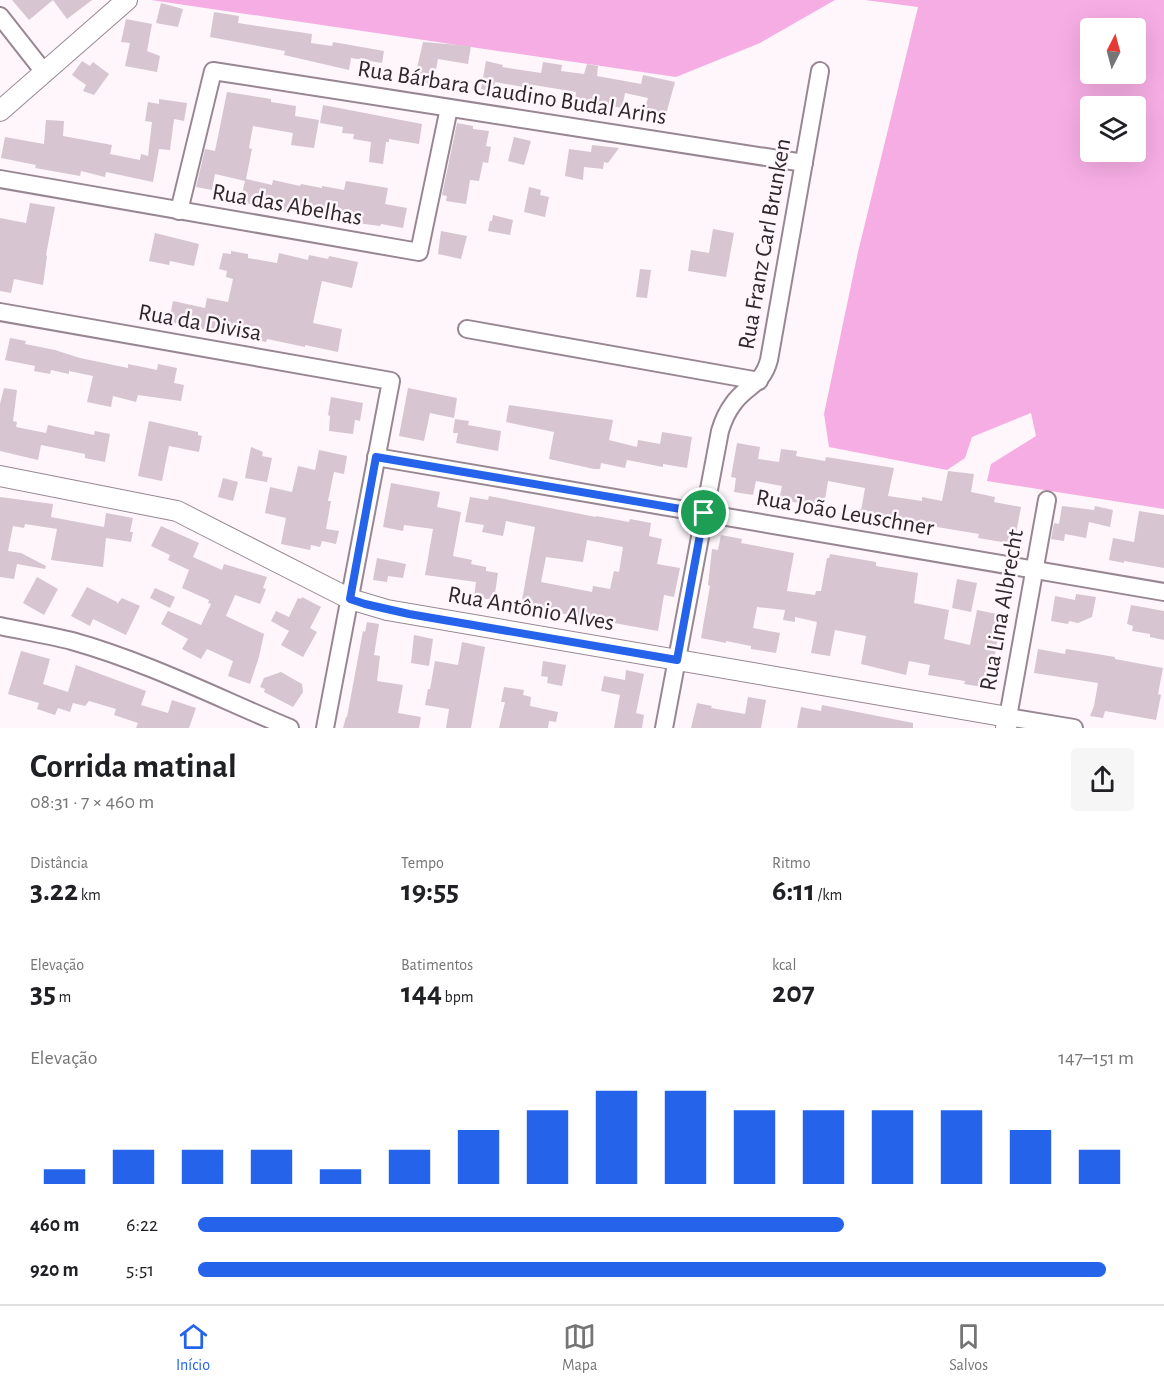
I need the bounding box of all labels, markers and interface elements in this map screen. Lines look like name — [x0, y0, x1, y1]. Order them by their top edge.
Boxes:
north arrow — [1080, 18, 1146, 84]
map controls — [1080, 18, 1146, 162]
street label: Rua Bárbara Claudino Budal Arins — [356, 57, 668, 129]
button: layers — [1080, 96, 1146, 162]
street label: Rua Franz Carl Brunken — [735, 137, 795, 351]
street label: Rua das Abelhas — [210, 180, 364, 230]
street label: Rua da Divisa — [136, 300, 264, 346]
street label: Rua João Leuschner — [754, 486, 936, 541]
pin — [678, 487, 729, 538]
icon: arrive — [687, 496, 720, 529]
street label: Rua Lina Albrecht — [976, 527, 1028, 693]
street label: Rua Antônio Alves — [446, 583, 616, 635]
button: share — [1071, 748, 1134, 811]
text: Corrida matinal — [30, 751, 237, 784]
text: 08:31 · 7 × 460 m — [30, 792, 154, 812]
text: Distância — [30, 855, 88, 871]
text: Tempo — [401, 855, 444, 871]
text: Ritmo — [772, 855, 811, 871]
text: 3.22 — [30, 876, 78, 906]
text: 19:55 — [401, 876, 459, 906]
text: 6:11 — [772, 876, 815, 906]
text: km — [78, 887, 101, 903]
text: /km — [815, 887, 842, 903]
text: Elevação — [30, 957, 84, 973]
text: Batimentos — [401, 957, 473, 973]
text: kcal — [772, 957, 796, 973]
text: 35 — [30, 978, 56, 1008]
text: 144 — [401, 978, 442, 1008]
text: 207 — [772, 978, 815, 1008]
text: m — [56, 989, 71, 1005]
text: bpm — [442, 989, 474, 1005]
text: Elevação — [30, 1048, 98, 1068]
text: 147–151 m — [1058, 1048, 1134, 1068]
text: 460 m — [30, 1215, 79, 1235]
text: 6:22 — [126, 1215, 158, 1235]
text: 920 m — [30, 1260, 79, 1280]
text: 5:51 — [126, 1260, 154, 1280]
tab: Início — [176, 1320, 210, 1375]
tab: Mapa — [562, 1320, 597, 1375]
tab: Salvos — [949, 1320, 988, 1375]

